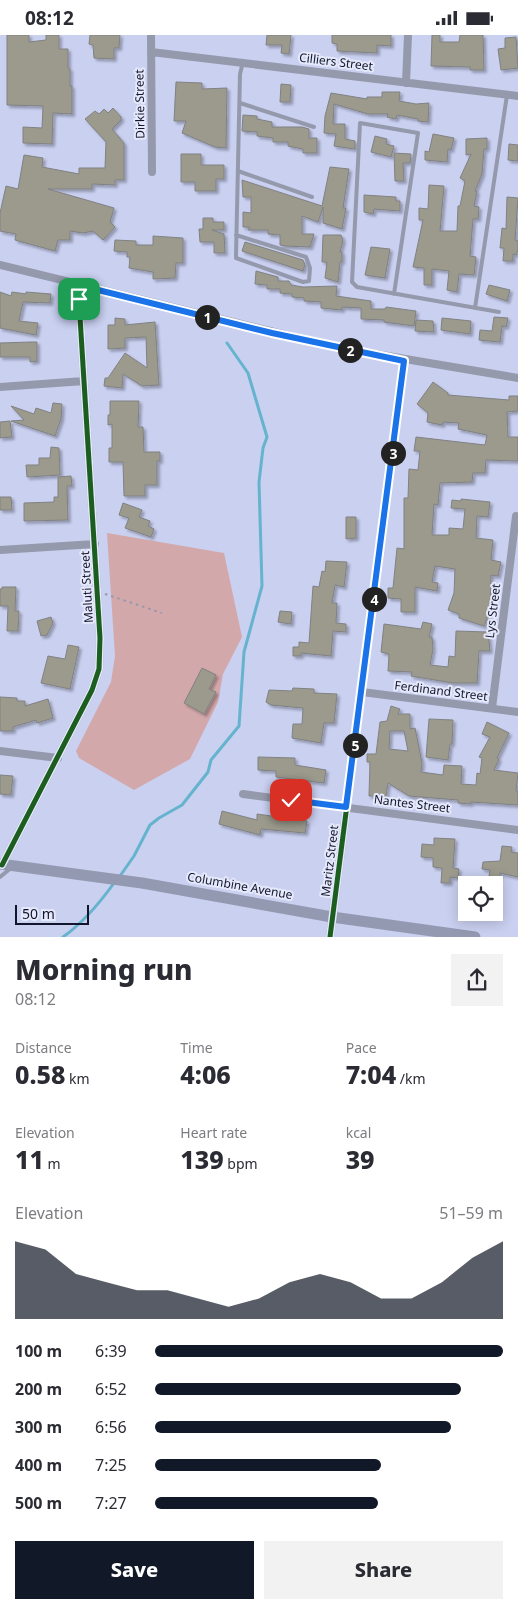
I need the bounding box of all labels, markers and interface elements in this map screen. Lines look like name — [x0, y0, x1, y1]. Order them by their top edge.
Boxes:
text: 08:12 — [25, 5, 74, 31]
street label: Cilliers Street — [298, 49, 375, 75]
street label: Dirkie Street — [130, 68, 149, 139]
pin — [58, 278, 100, 320]
icon: arrive — [65, 285, 93, 313]
pin: 1 — [194, 305, 220, 329]
text: 1 — [203, 308, 212, 327]
pin: 2 — [338, 337, 362, 363]
text: 2 — [346, 341, 355, 360]
pin: 3 — [380, 441, 406, 465]
text: 3 — [389, 444, 398, 463]
street label: Maluti Street — [76, 550, 97, 624]
street label: Lys Street — [481, 582, 504, 639]
pin: 4 — [362, 587, 386, 611]
text: 4 — [370, 590, 379, 609]
street label: Ferdinand Street — [393, 676, 489, 705]
pin: 5 — [342, 733, 368, 757]
text: 5 — [351, 736, 360, 755]
pin — [270, 779, 312, 821]
icon: check — [277, 786, 305, 814]
street label: Nantes Street — [373, 790, 452, 817]
street label: Maritz Street — [317, 823, 342, 898]
street label: Columbine Avenue — [186, 868, 294, 903]
map controls — [458, 876, 503, 921]
button: locate — [458, 876, 503, 921]
scale bar — [15, 901, 89, 925]
text: 50 m — [22, 904, 55, 923]
text: Morning run — [15, 950, 193, 988]
button: share — [451, 954, 503, 1006]
text: 08:12 — [15, 988, 56, 1010]
text: Distance — [15, 1038, 72, 1057]
text: Time — [180, 1038, 213, 1057]
text: Pace — [346, 1038, 377, 1057]
text: 0.58 — [15, 1057, 65, 1091]
text: 4:06 — [180, 1057, 231, 1091]
text: 7:04 — [346, 1057, 396, 1091]
text: km — [65, 1069, 90, 1088]
text: /km — [396, 1069, 426, 1088]
text: Elevation — [15, 1123, 75, 1142]
text: Heart rate — [180, 1123, 247, 1142]
text: kcal — [346, 1123, 371, 1142]
text: 11 — [15, 1142, 44, 1176]
text: 139 — [180, 1142, 224, 1176]
text: 39 — [346, 1142, 375, 1176]
text: m — [44, 1154, 61, 1173]
text: bpm — [224, 1154, 258, 1173]
text: Elevation — [15, 1202, 83, 1224]
text: 51–59 m — [439, 1202, 503, 1224]
text: 100 m — [15, 1340, 62, 1362]
text: 6:39 — [95, 1340, 127, 1362]
text: 200 m — [15, 1378, 62, 1400]
text: 6:52 — [95, 1378, 127, 1400]
text: 300 m — [15, 1416, 62, 1438]
text: 6:56 — [95, 1416, 127, 1438]
text: 400 m — [15, 1454, 62, 1476]
text: 7:25 — [95, 1454, 127, 1476]
text: 500 m — [15, 1492, 62, 1514]
text: 7:27 — [95, 1492, 127, 1514]
button: Save — [15, 1541, 254, 1599]
button: Share — [264, 1541, 503, 1599]

